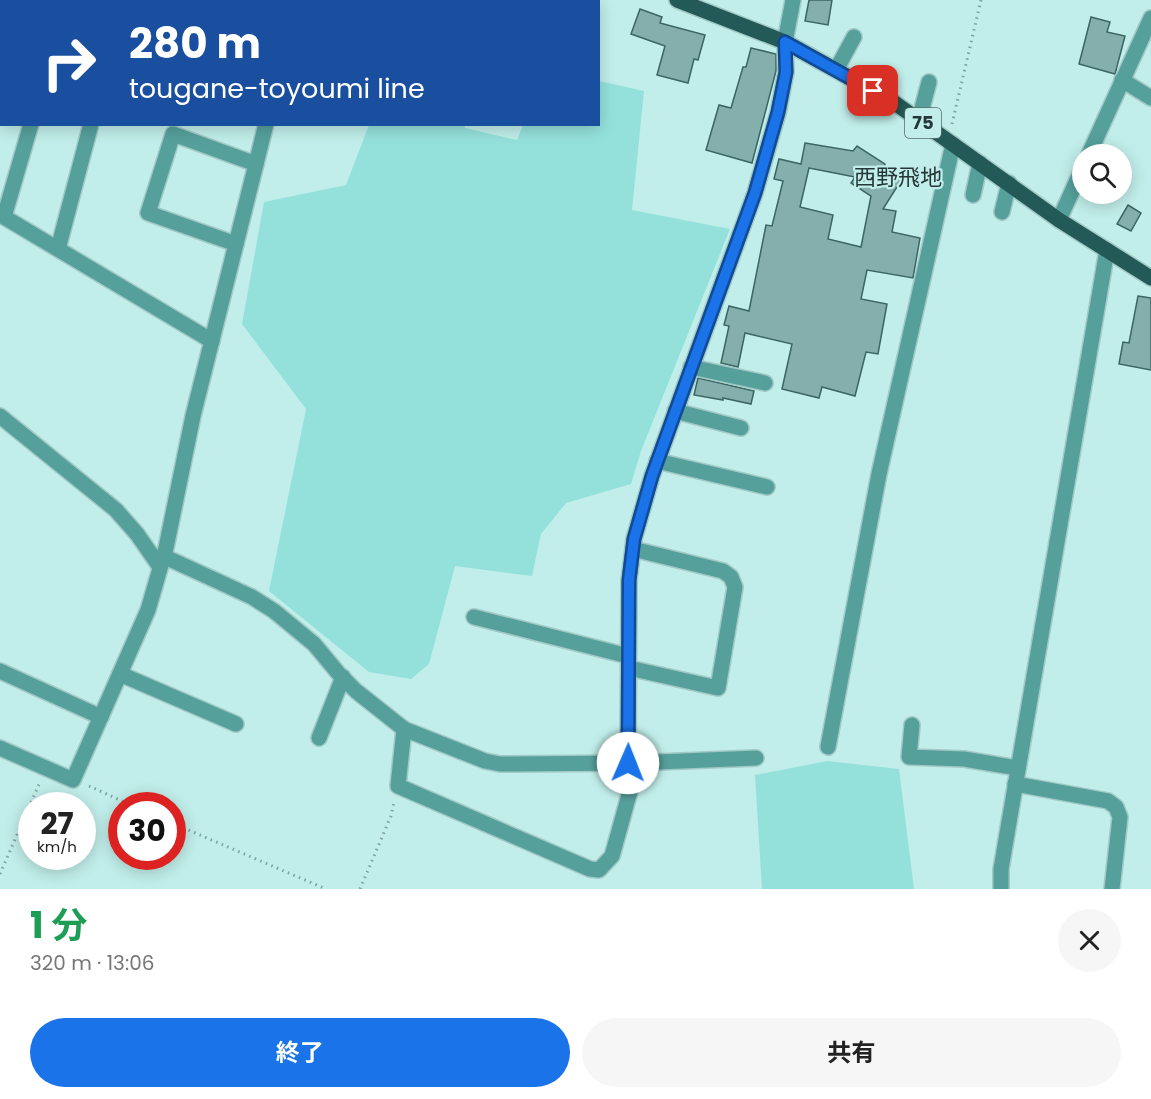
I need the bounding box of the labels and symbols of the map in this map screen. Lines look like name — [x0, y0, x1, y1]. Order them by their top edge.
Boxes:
pin — [847, 65, 898, 116]
road number: 75 — [905, 108, 941, 138]
district label: 西野飛地 — [854, 162, 942, 193]
position arrow — [596, 731, 660, 795]
speed limit sign: 30 — [108, 792, 186, 870]

